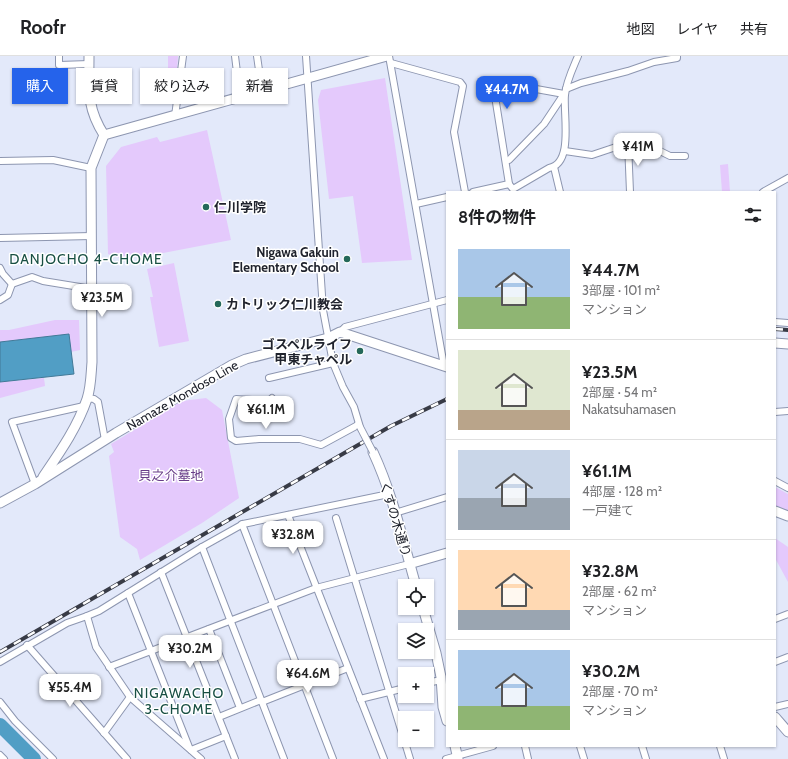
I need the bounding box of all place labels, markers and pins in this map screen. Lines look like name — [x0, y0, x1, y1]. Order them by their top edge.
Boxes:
pin: ¥44.7M — [474, 76, 540, 110]
pin: ¥41M — [614, 133, 662, 167]
place label: 仁川学院 — [214, 199, 266, 215]
marker: 仁川学院 — [201, 202, 211, 212]
place label: Nigawa Gakuin Elementary School — [232, 244, 340, 275]
marker: Nigawa Gakuin Elementary School — [342, 254, 352, 264]
pin: ¥23.5M — [69, 284, 135, 318]
place label: カトリック仁川教会 — [226, 296, 343, 312]
marker: カトリック仁川教会 — [213, 299, 223, 309]
place label: ゴスペルライフ 甲東チャペル — [262, 336, 352, 367]
marker: ゴスペルライフ 甲東チャペル — [355, 346, 365, 356]
pin: ¥61.1M — [233, 396, 299, 430]
pin: ¥32.8M — [260, 521, 326, 555]
pin: ¥30.2M — [157, 635, 223, 669]
pin: ¥64.6M — [275, 660, 341, 694]
pin: ¥55.4M — [37, 674, 103, 708]

